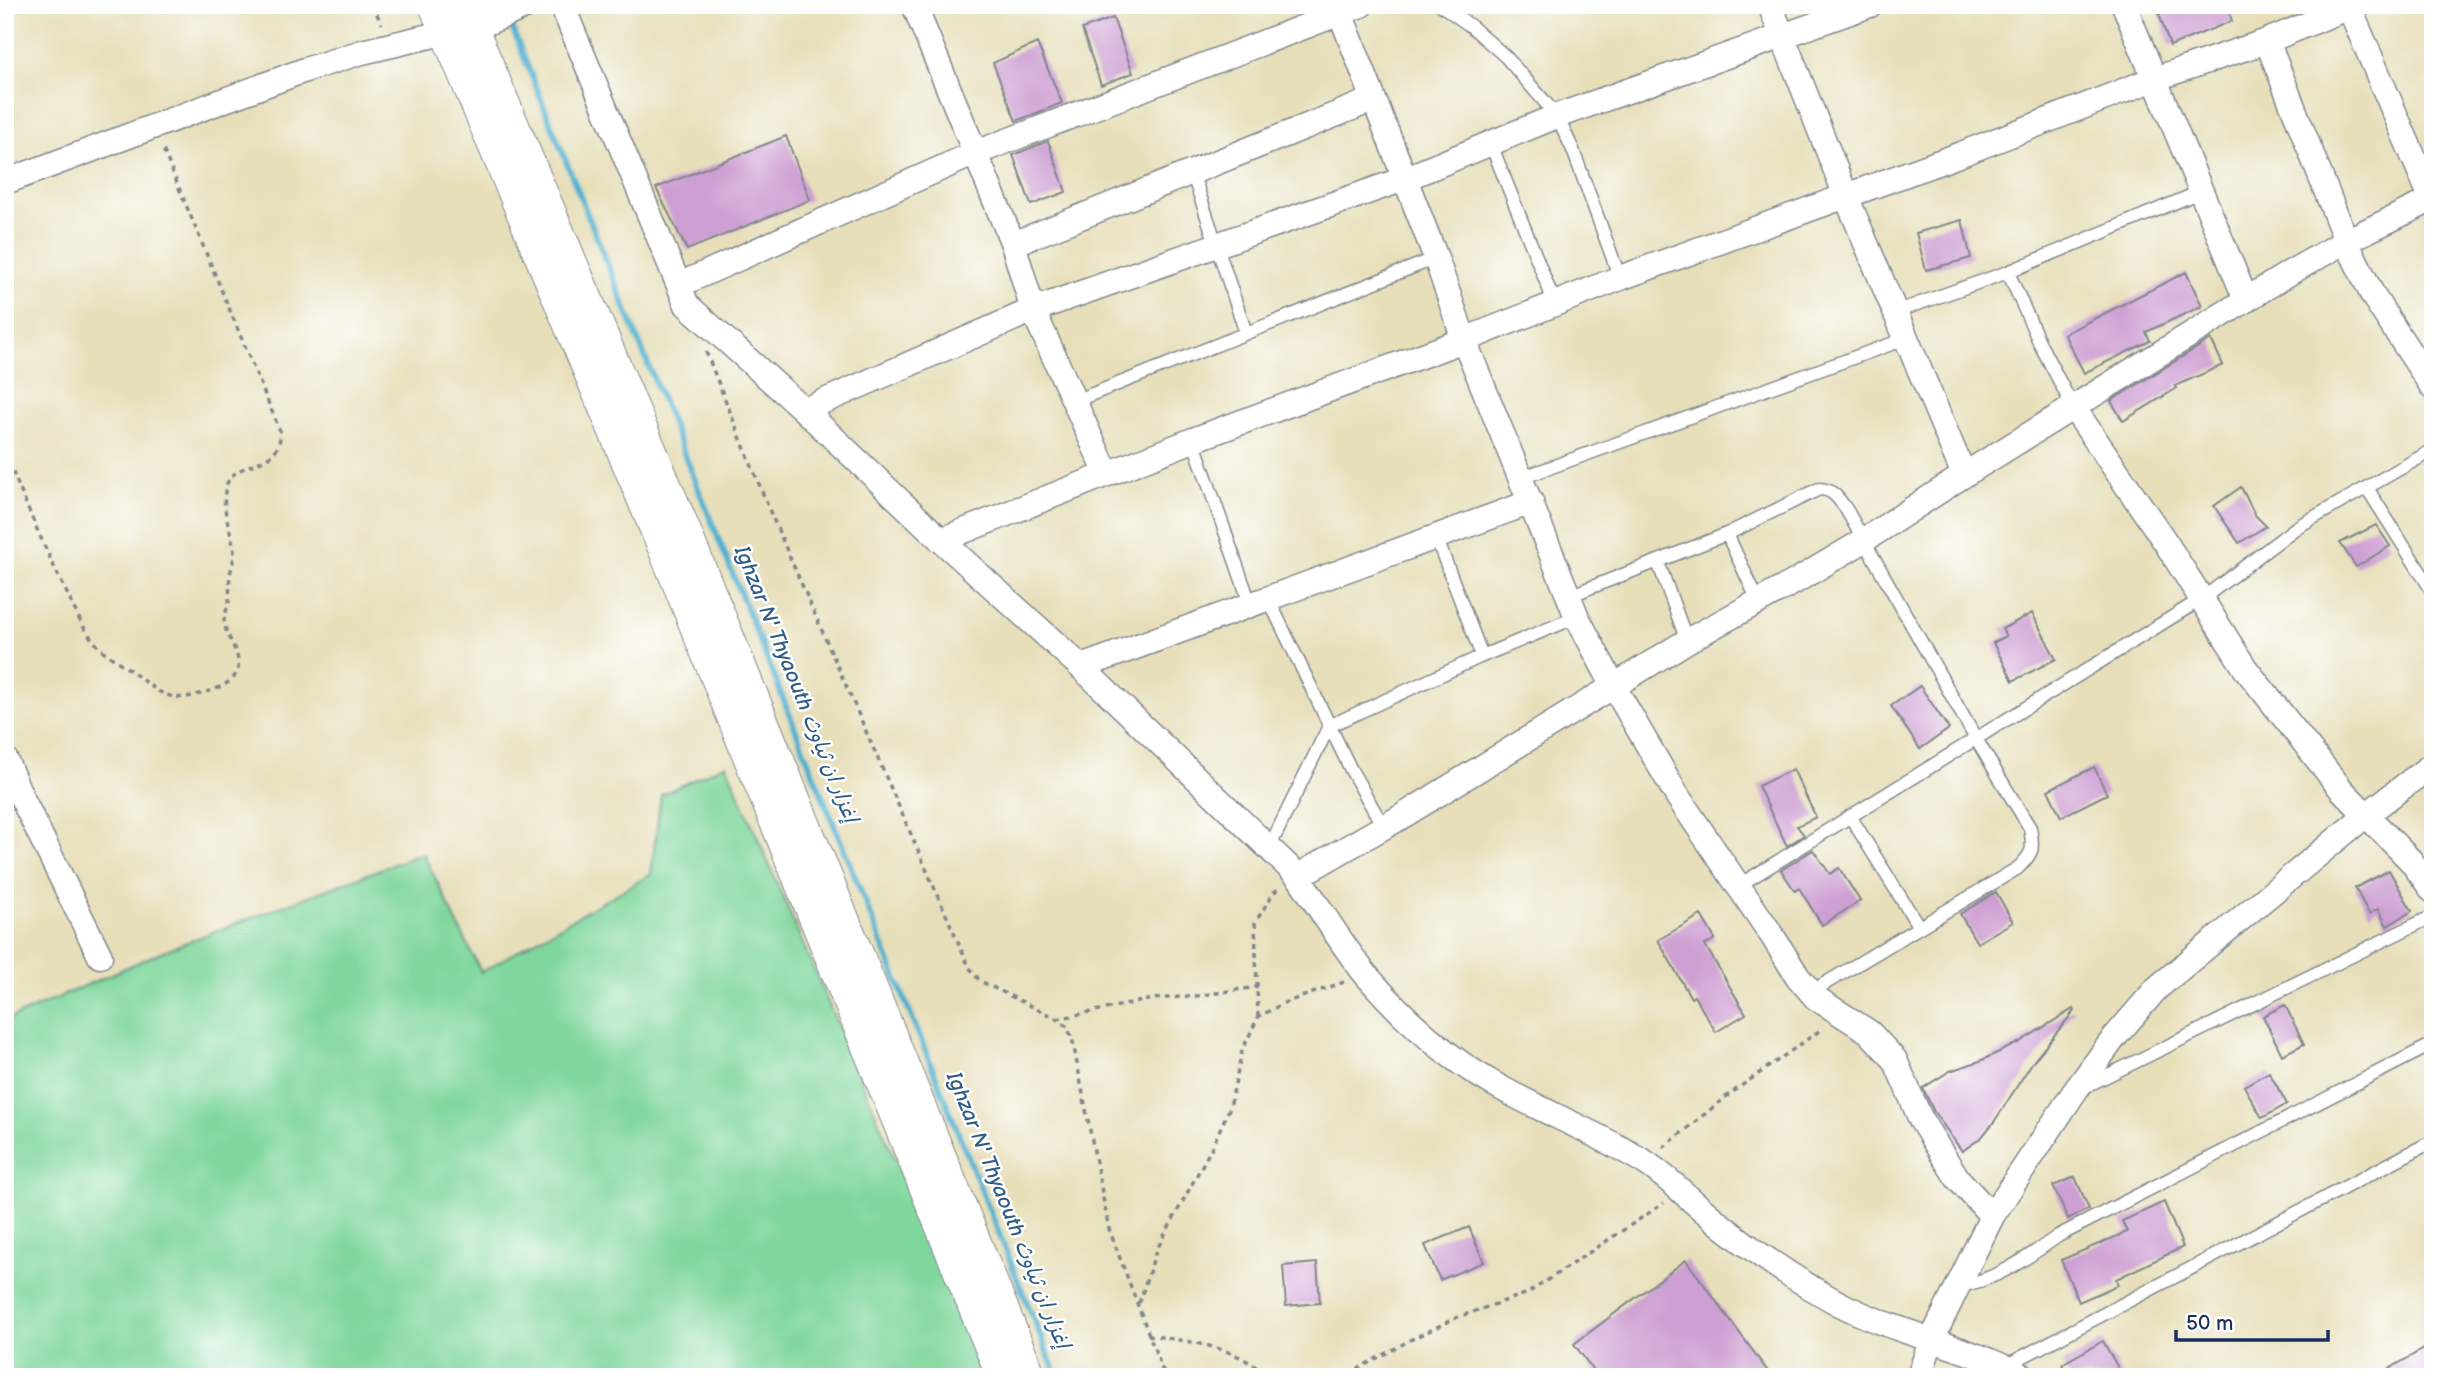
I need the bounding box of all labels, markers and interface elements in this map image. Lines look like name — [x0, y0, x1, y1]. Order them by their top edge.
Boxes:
water label: Ighzar N' Thyaouth إغزار ان ثياوث — [729, 541, 864, 828]
water label: Ighzar N' Thyaouth إغزار ان ثياوث — [941, 1067, 1076, 1354]
scale bar — [2176, 1298, 2328, 1342]
text: 50 m — [2186, 1311, 2233, 1336]

